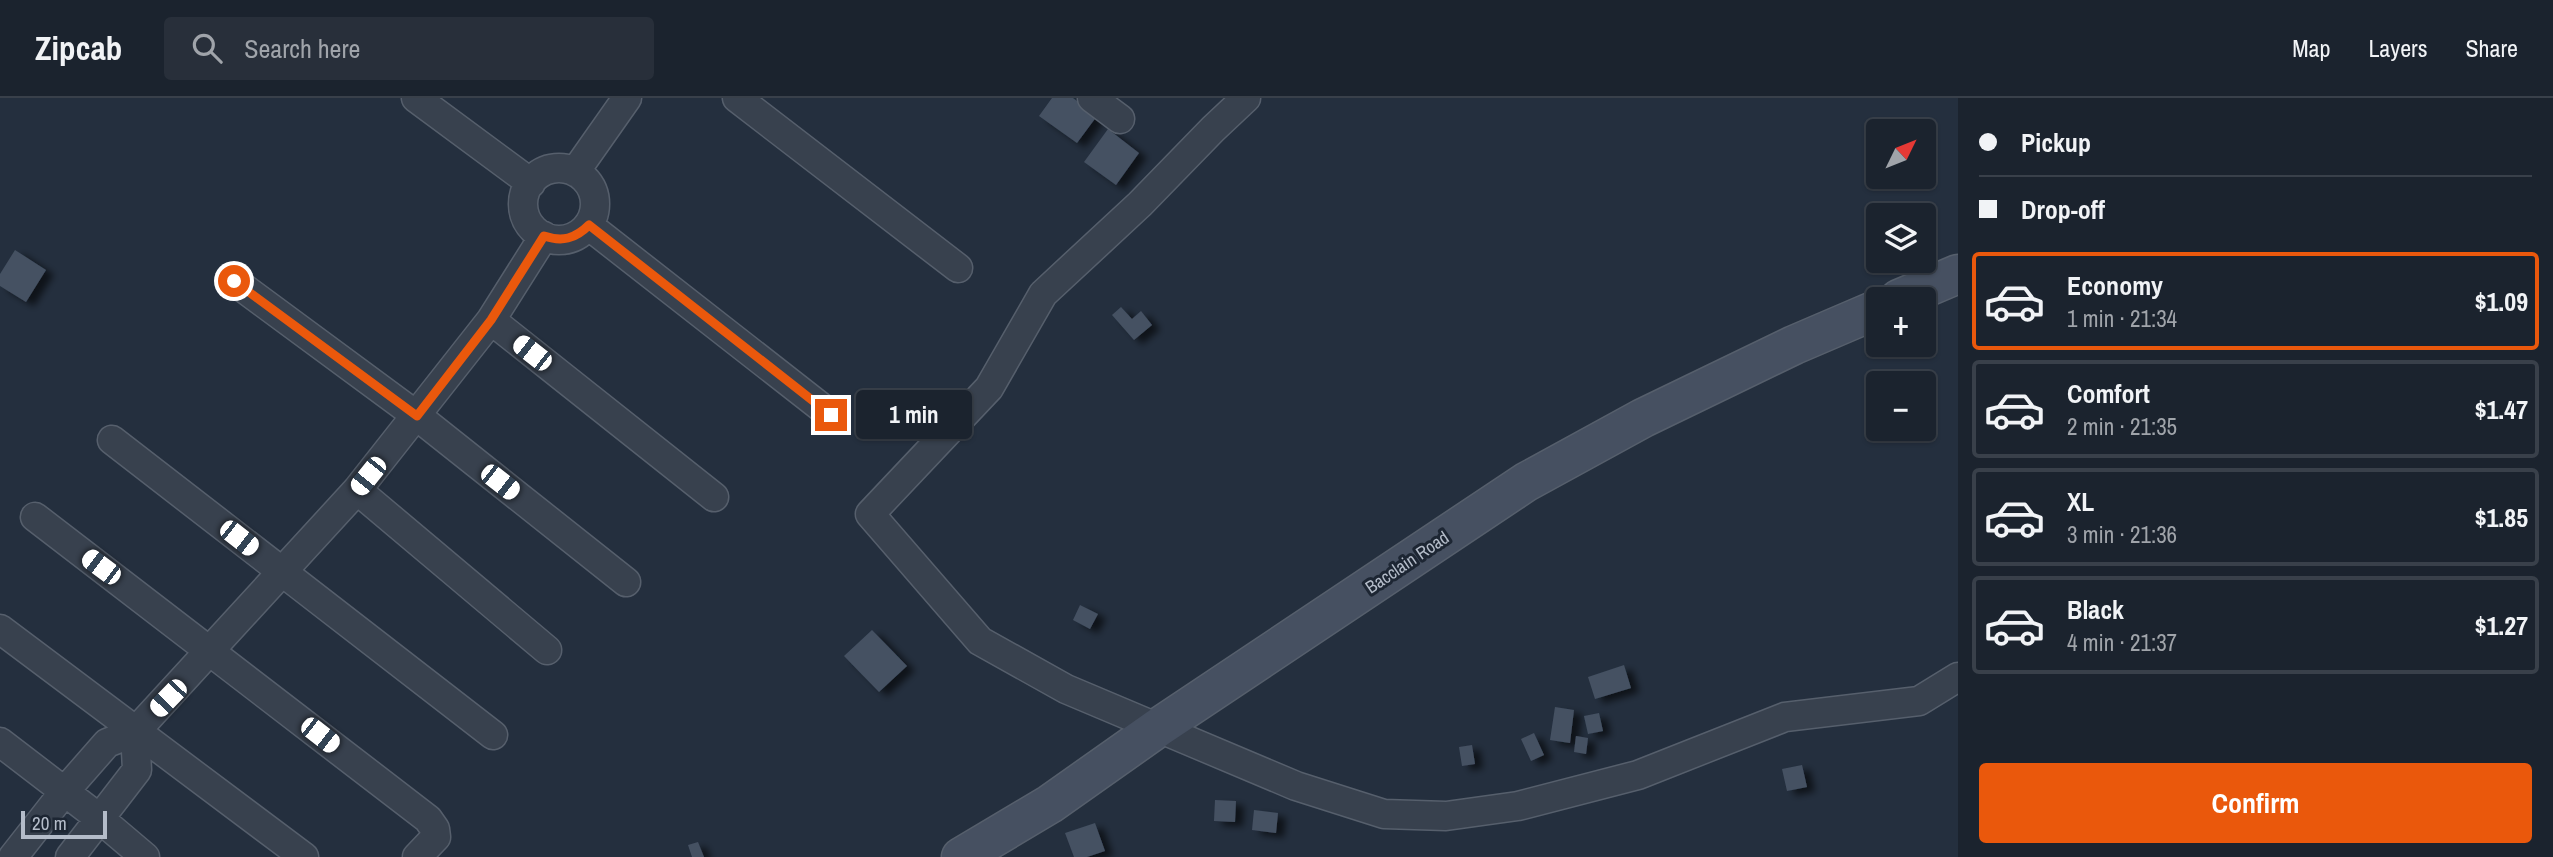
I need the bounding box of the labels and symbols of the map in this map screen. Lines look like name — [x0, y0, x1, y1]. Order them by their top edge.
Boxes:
north arrow — [1866, 119, 1936, 189]
route start — [218, 265, 250, 297]
car — [509, 332, 556, 374]
callout: 1 min — [856, 390, 971, 440]
route end — [815, 399, 847, 431]
car — [347, 453, 390, 499]
car — [477, 461, 524, 503]
car — [216, 517, 263, 559]
street label: Bacclain Road — [1360, 525, 1454, 599]
car — [78, 546, 125, 588]
car — [146, 676, 191, 720]
car — [297, 714, 344, 756]
scale bar — [21, 808, 107, 840]

